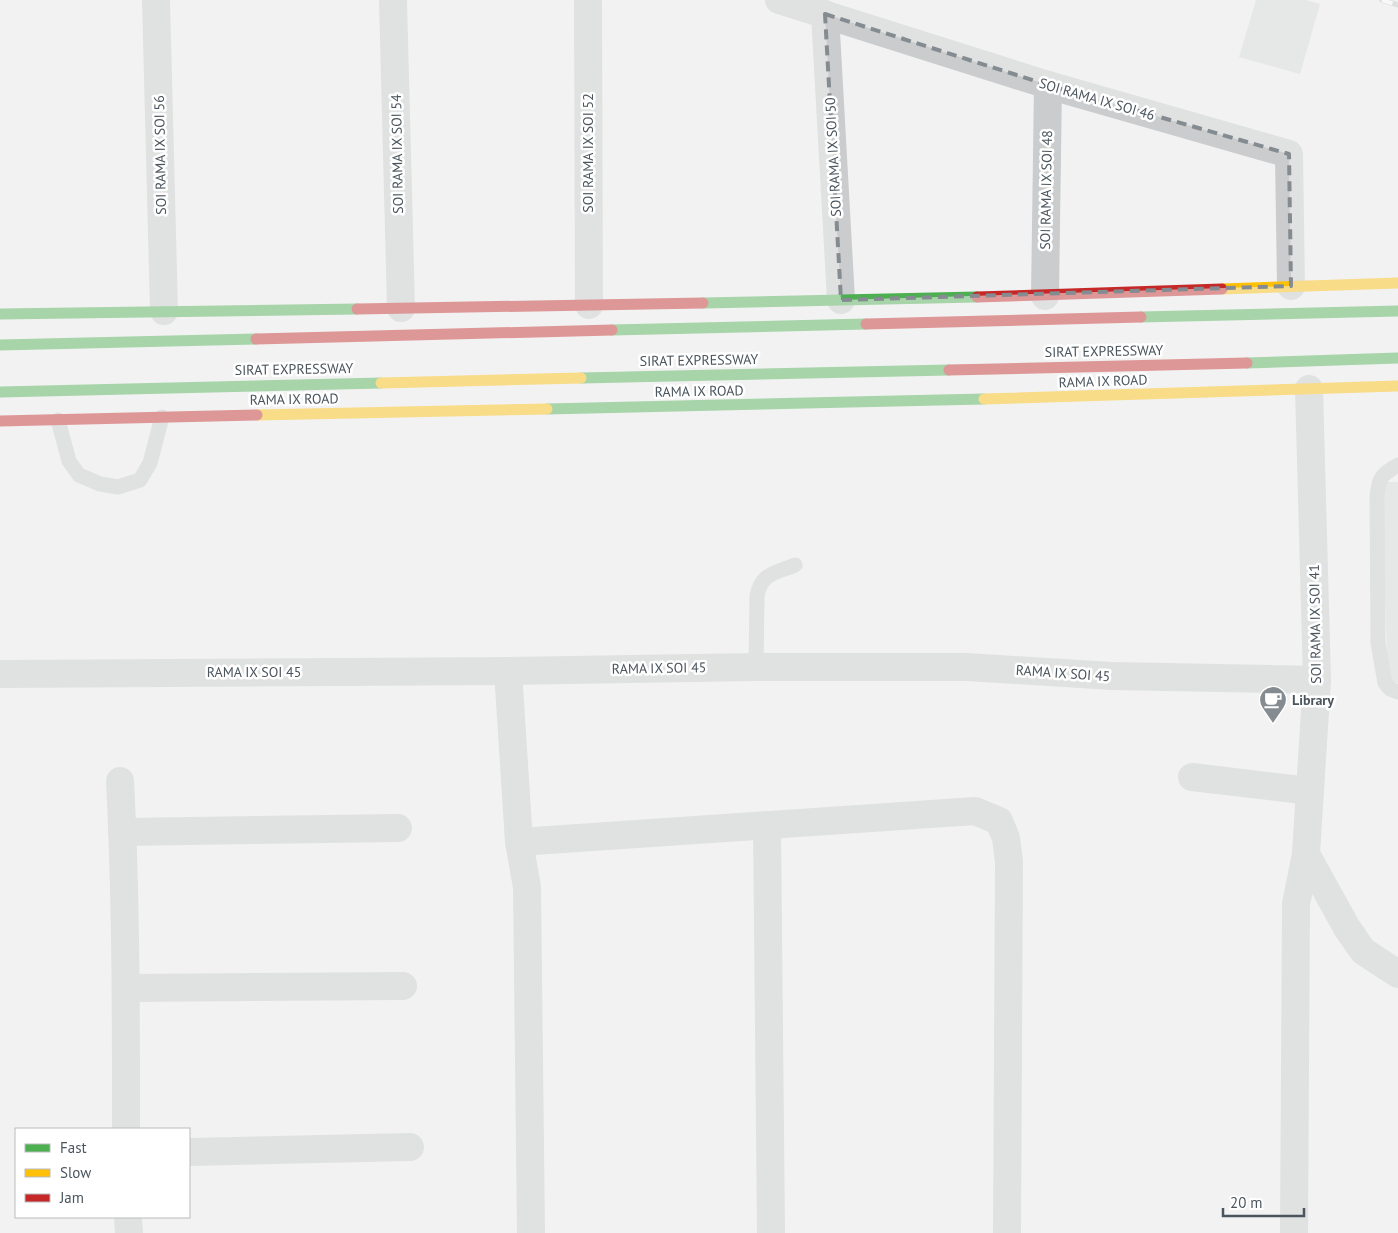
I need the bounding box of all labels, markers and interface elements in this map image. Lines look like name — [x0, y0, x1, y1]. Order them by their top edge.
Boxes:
street label: SOI RAMA IX SOI 46 — [1037, 74, 1157, 124]
street label: SOI RAMA IX SOI 52 — [579, 93, 597, 213]
street label: SOI RAMA IX SOI 54 — [387, 94, 407, 214]
street label: SOI RAMA IX SOI 56 — [150, 95, 170, 215]
street label: SOI RAMA IX SOI 50 — [821, 96, 845, 217]
street label: SOI RAMA IX SOI 48 — [1036, 130, 1056, 250]
street label: SIRAT EXPRESSWAY — [1045, 341, 1164, 361]
street label: SIRAT EXPRESSWAY — [640, 350, 759, 370]
street label: SIRAT EXPRESSWAY — [235, 359, 354, 379]
street label: RAMA IX ROAD — [1058, 370, 1148, 392]
street label: RAMA IX ROAD — [654, 381, 744, 401]
street label: RAMA IX ROAD — [249, 389, 339, 409]
street label: SOI RAMA IX SOI 41 — [1305, 564, 1325, 684]
street label: RAMA IX SOI 45 — [611, 658, 707, 678]
street label: RAMA IX SOI 45 — [1015, 661, 1111, 685]
street label: RAMA IX SOI 45 — [207, 663, 301, 681]
cafe icon: Library — [1258, 685, 1288, 724]
place label: Library — [1292, 691, 1334, 709]
legend — [15, 1128, 190, 1218]
text: Fast — [60, 1138, 87, 1157]
text: Slow — [60, 1163, 91, 1182]
scale bar — [1223, 1186, 1304, 1218]
text: Jam — [59, 1188, 84, 1207]
text: 20 m — [1230, 1193, 1263, 1212]

